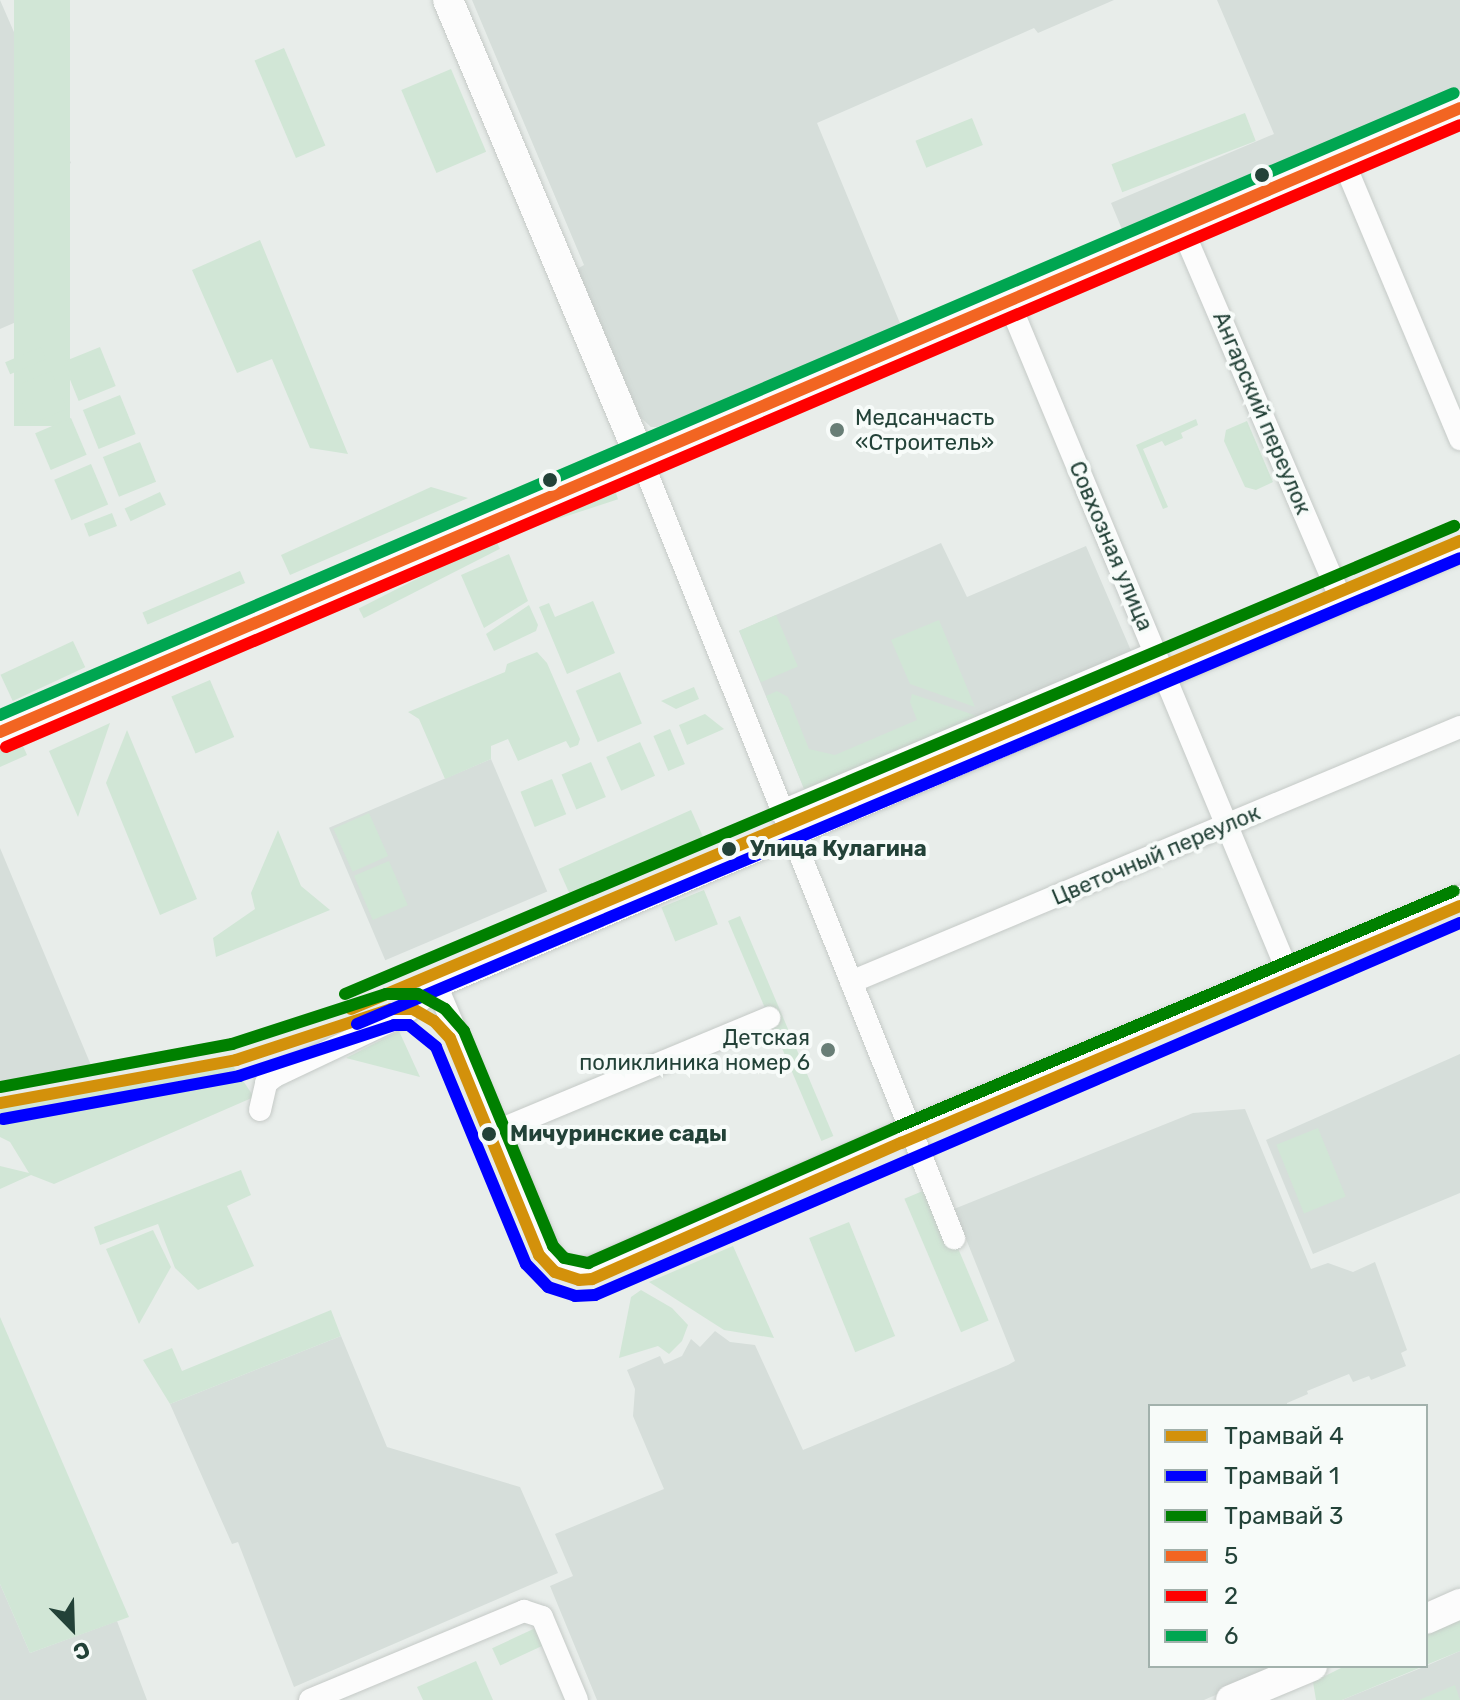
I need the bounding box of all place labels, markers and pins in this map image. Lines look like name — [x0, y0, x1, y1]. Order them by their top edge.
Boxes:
unlabelled marker — [1254, 167, 1270, 183]
place label: Медсанчасть «Строитель» — [855, 404, 994, 456]
marker: Медсанчасть «Строитель» — [826, 419, 848, 441]
unlabelled marker — [542, 472, 558, 488]
marker: Улица Кулагина — [715, 835, 743, 863]
place label: Улица Кулагина — [750, 836, 927, 862]
place label: Детская поликлиника номер 6 — [579, 1024, 810, 1076]
marker: Детская поликлиника номер 6 — [817, 1039, 839, 1061]
marker: Мичуринские сады — [475, 1120, 503, 1148]
place label: Мичуринские сады — [510, 1121, 727, 1147]

